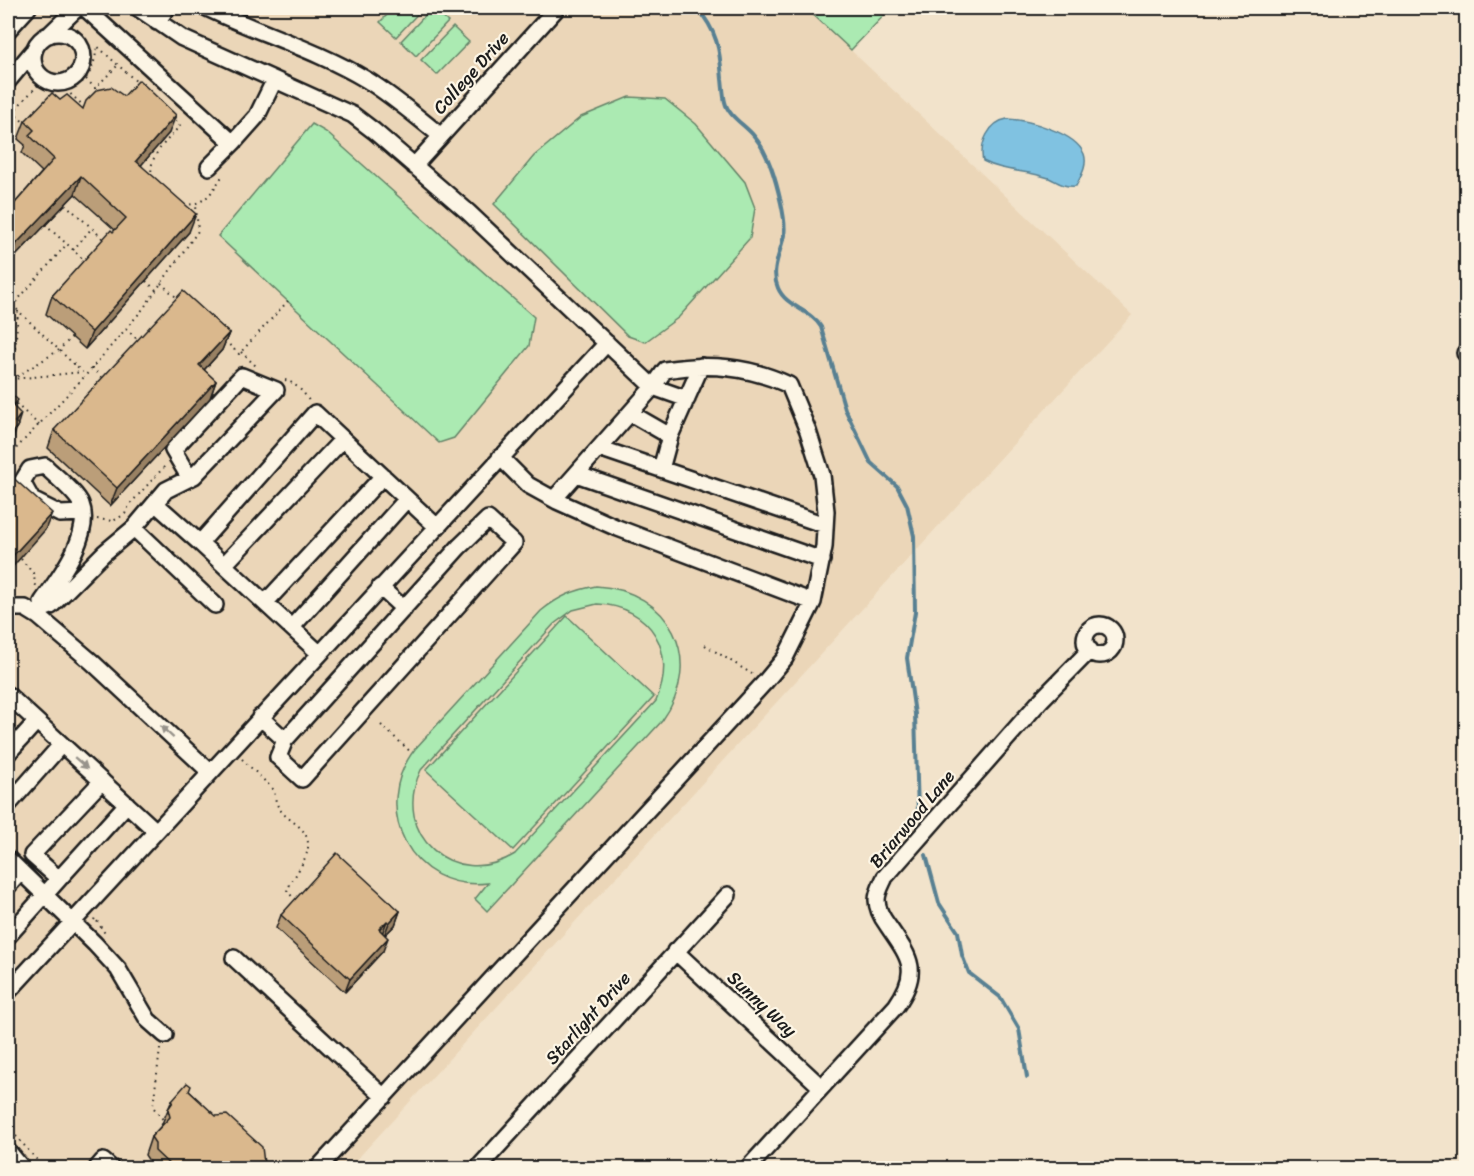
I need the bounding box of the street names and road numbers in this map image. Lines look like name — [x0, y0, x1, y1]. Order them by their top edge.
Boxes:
street label: College Drive — [425, 24, 517, 122]
street label: Briarwood Lane — [861, 762, 963, 875]
street label: Sunny Way — [719, 963, 805, 1046]
street label: Starlight Drive — [537, 964, 639, 1072]

